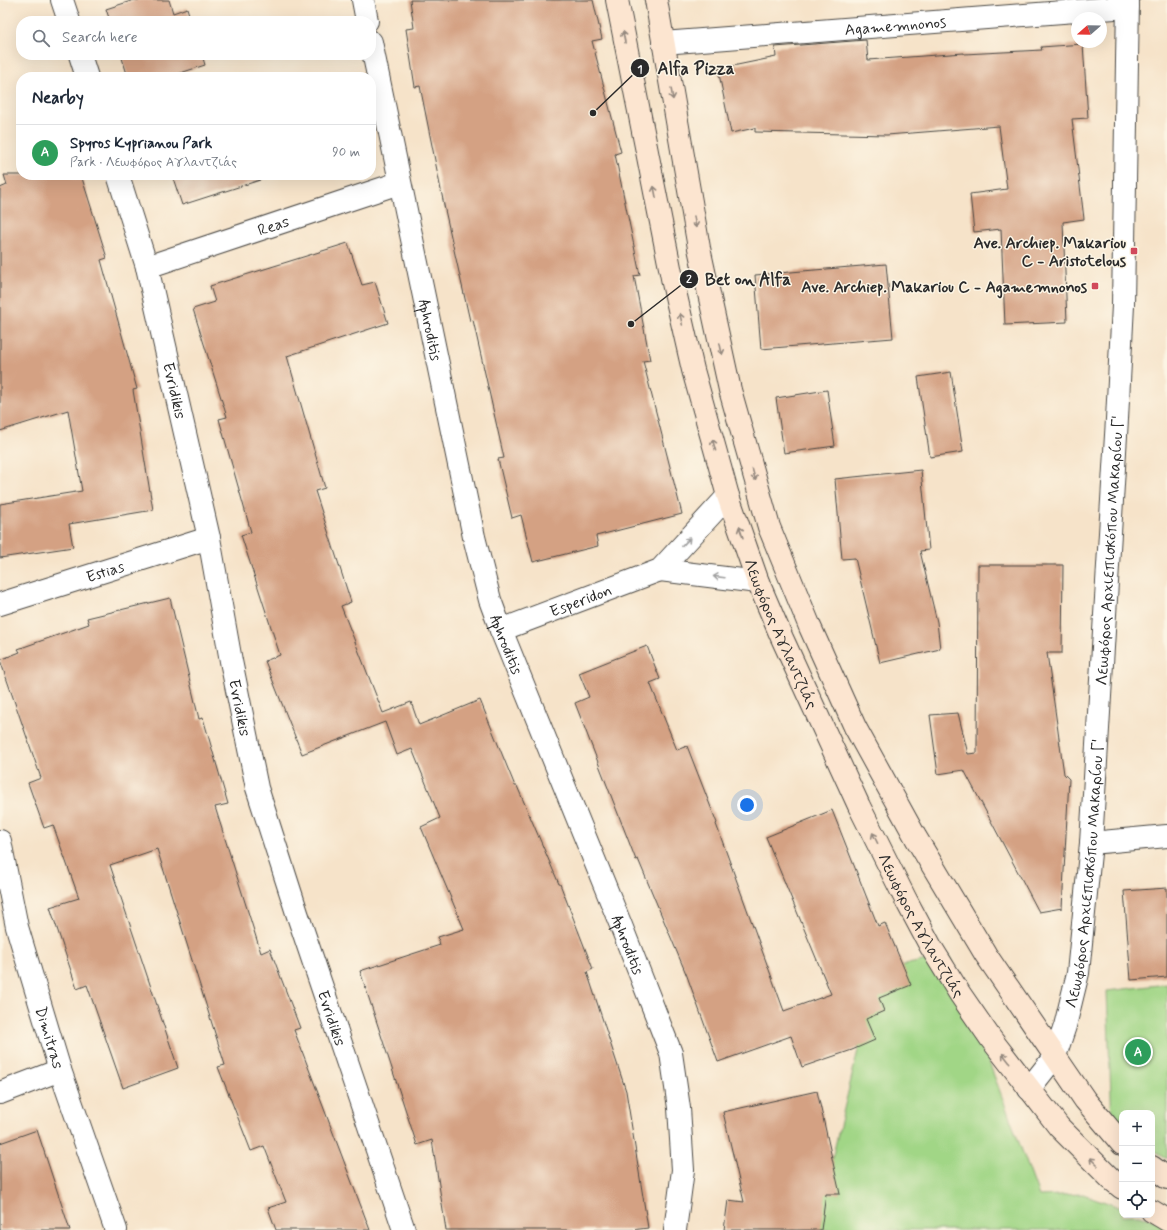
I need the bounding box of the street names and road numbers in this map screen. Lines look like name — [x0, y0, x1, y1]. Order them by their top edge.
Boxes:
street label: Agamemnonos — [844, 12, 947, 41]
street label: Reas — [255, 211, 292, 241]
street label: Aphroditis — [412, 297, 446, 363]
street label: Evridikis — [157, 360, 190, 421]
street label: Λεωφόρος Αρχιεπισκόπου Μακαρίου Γ' — [1092, 415, 1129, 686]
street label: Estias — [84, 556, 127, 588]
street label: Λεωφόρος Αγλαντζιάς — [739, 556, 822, 712]
street label: Esperidon — [547, 580, 615, 623]
street label: Aphroditis — [483, 612, 527, 678]
street label: Evridikis — [223, 678, 255, 738]
street label: Λεωφόρος Αρχιεπισκόπου Μακαρίου Γ' — [1061, 738, 1109, 1010]
street label: Λεωφόρος Αγλαντζιάς — [872, 850, 969, 1002]
street label: Aphroditis — [605, 912, 648, 978]
street label: Evridikis — [312, 988, 350, 1049]
street label: Dimitras — [29, 1004, 68, 1072]

